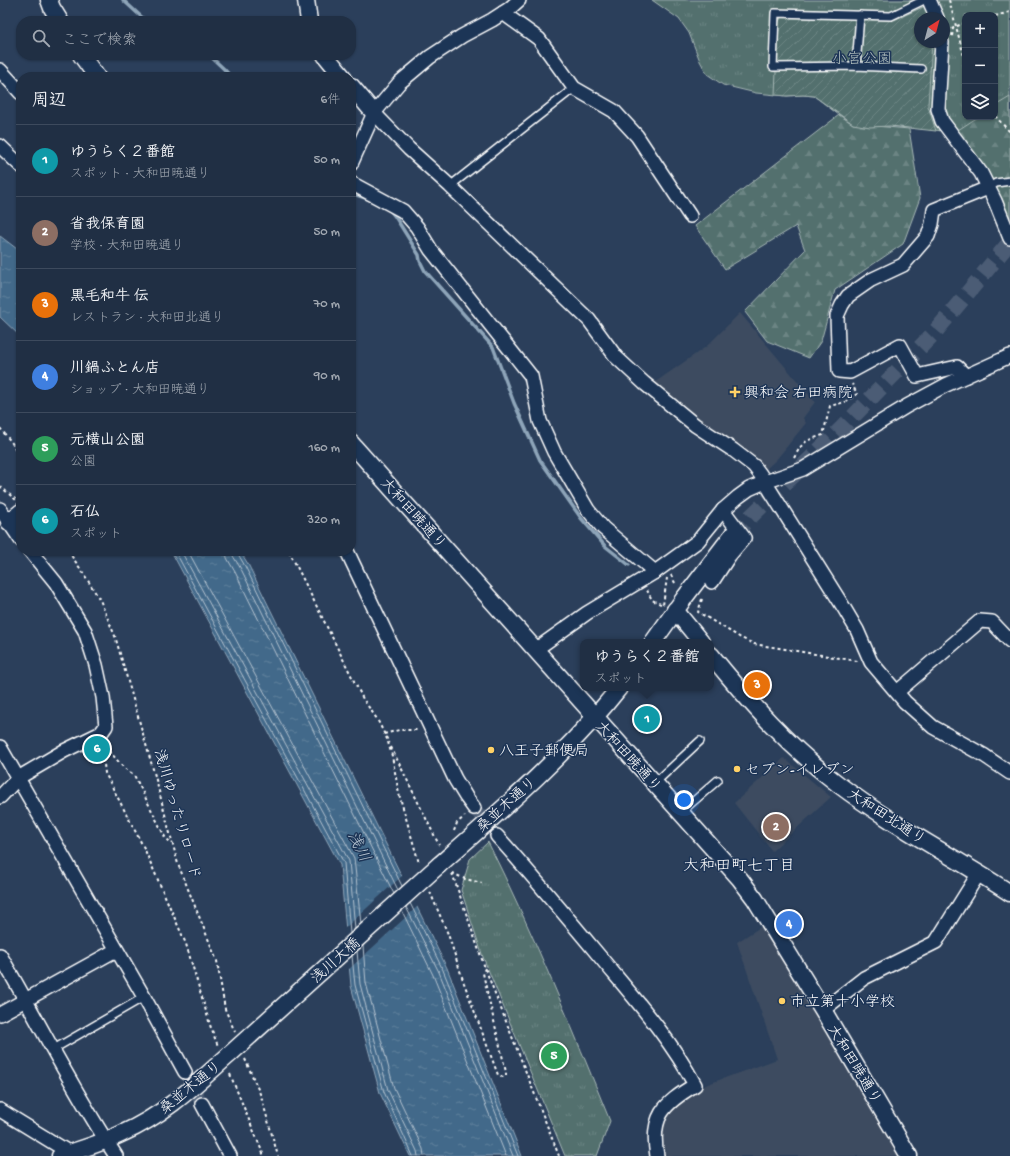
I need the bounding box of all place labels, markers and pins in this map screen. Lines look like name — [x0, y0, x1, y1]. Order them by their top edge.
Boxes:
place label: 興和会 右田病院 — [744, 384, 853, 403]
marker: 興和会 右田病院 — [729, 386, 741, 398]
pin: 3 — [744, 670, 770, 700]
pin: 1 — [634, 704, 660, 734]
pin: 6 — [84, 734, 110, 764]
place label: 八王子郵便局 — [499, 743, 589, 761]
marker: 八王子郵便局 — [486, 745, 496, 755]
place label: セブン-イレブン — [745, 762, 855, 780]
marker: セブン-イレブン — [732, 764, 742, 774]
pin: 2 — [763, 812, 789, 842]
pin: 4 — [776, 909, 802, 939]
place label: 市立第十小学校 — [790, 993, 895, 1012]
marker: 市立第十小学校 — [777, 996, 787, 1006]
pin: 5 — [541, 1041, 567, 1071]

